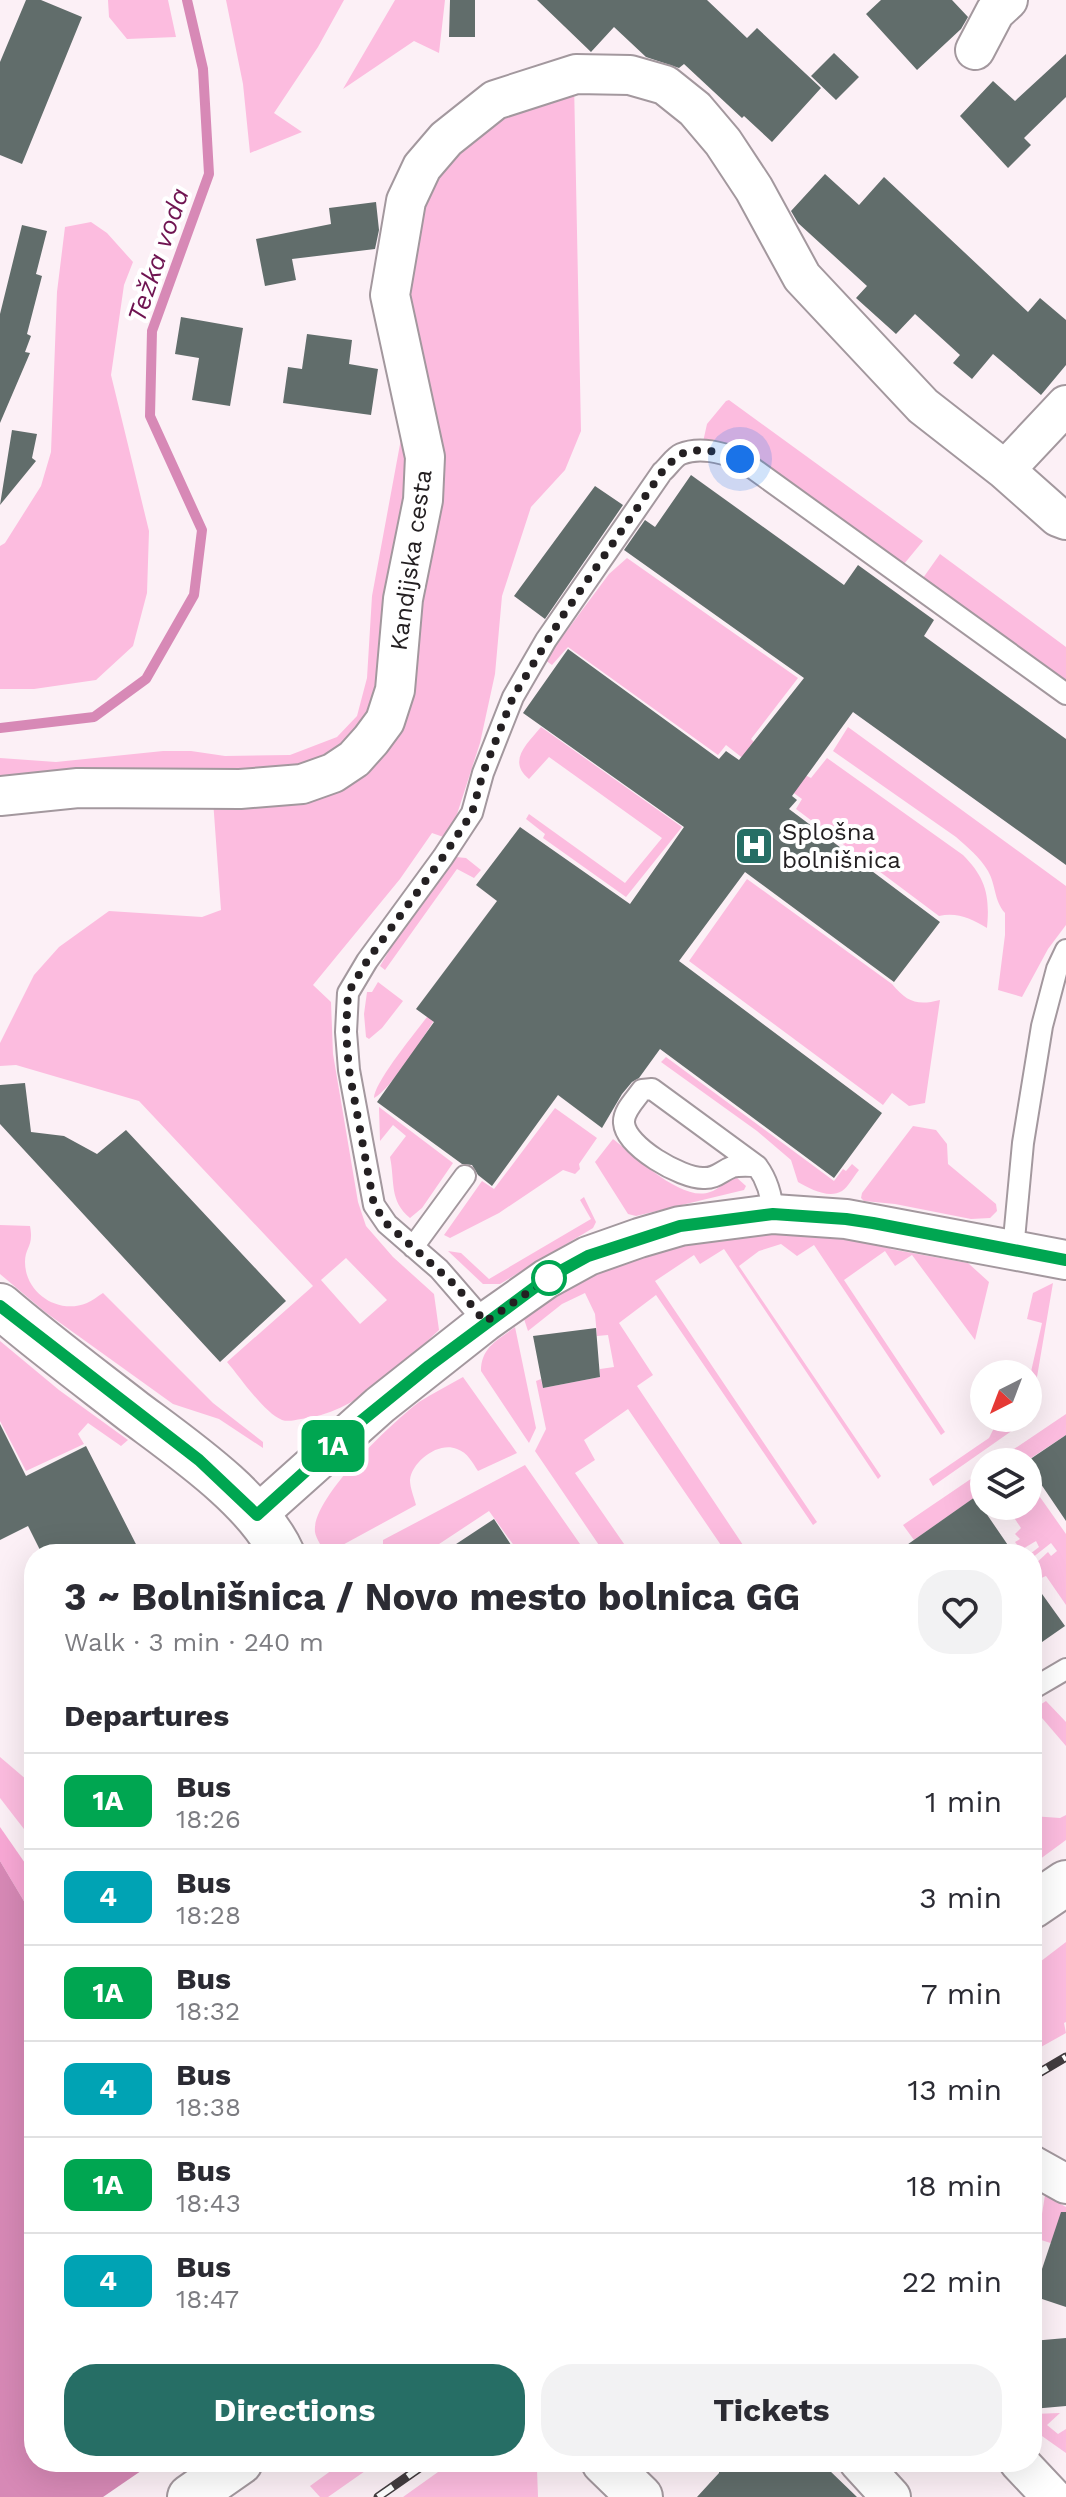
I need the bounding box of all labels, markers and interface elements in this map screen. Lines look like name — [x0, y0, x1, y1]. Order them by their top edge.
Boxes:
water label: Težka voda — [121, 184, 195, 326]
your location — [720, 439, 760, 479]
street label: Kandijska cesta — [384, 468, 438, 652]
place label: Splošna bolnišnica — [782, 818, 901, 874]
hospital icon: Splošna bolnišnica — [733, 825, 775, 867]
unlabelled marker — [532, 1261, 566, 1295]
north arrow — [970, 1360, 1042, 1432]
map controls — [970, 1360, 1042, 1520]
line badge: 1A — [297, 1420, 369, 1472]
text: 1A — [317, 1429, 349, 1462]
button: layers — [970, 1448, 1042, 1520]
button: heart — [918, 1570, 1002, 1654]
text: 3 ~ Bolnišnica / Novo mesto bolnica GG — [64, 1575, 800, 1619]
text: Walk · 3 min · 240 m — [64, 1627, 324, 1657]
text: Departures — [64, 1698, 229, 1733]
text: Bus — [176, 1769, 231, 1804]
text: 1A — [92, 1784, 124, 1817]
text: 1 min — [925, 1784, 1002, 1819]
text: 18:26 — [176, 1804, 241, 1834]
text: Bus — [176, 1865, 231, 1900]
text: 4 — [99, 1880, 117, 1913]
text: 3 min — [919, 1880, 1002, 1915]
text: 18:28 — [176, 1900, 241, 1930]
text: Bus — [176, 1961, 231, 1996]
text: 1A — [92, 1976, 124, 2009]
text: 7 min — [921, 1976, 1002, 2011]
text: 18:32 — [176, 1996, 240, 2026]
text: Bus — [176, 2057, 231, 2092]
text: 4 — [99, 2072, 117, 2105]
text: 13 min — [907, 2072, 1002, 2107]
text: 18:38 — [176, 2092, 241, 2122]
text: Bus — [176, 2153, 231, 2188]
text: 1A — [92, 2168, 124, 2201]
text: 18 min — [906, 2168, 1002, 2203]
text: 18:43 — [176, 2188, 241, 2218]
text: Bus — [176, 2249, 231, 2284]
text: 4 — [99, 2264, 117, 2297]
text: 22 min — [902, 2264, 1002, 2299]
text: 18:47 — [176, 2284, 239, 2314]
button: Directions — [64, 2364, 525, 2456]
button: Tickets — [541, 2364, 1002, 2456]

